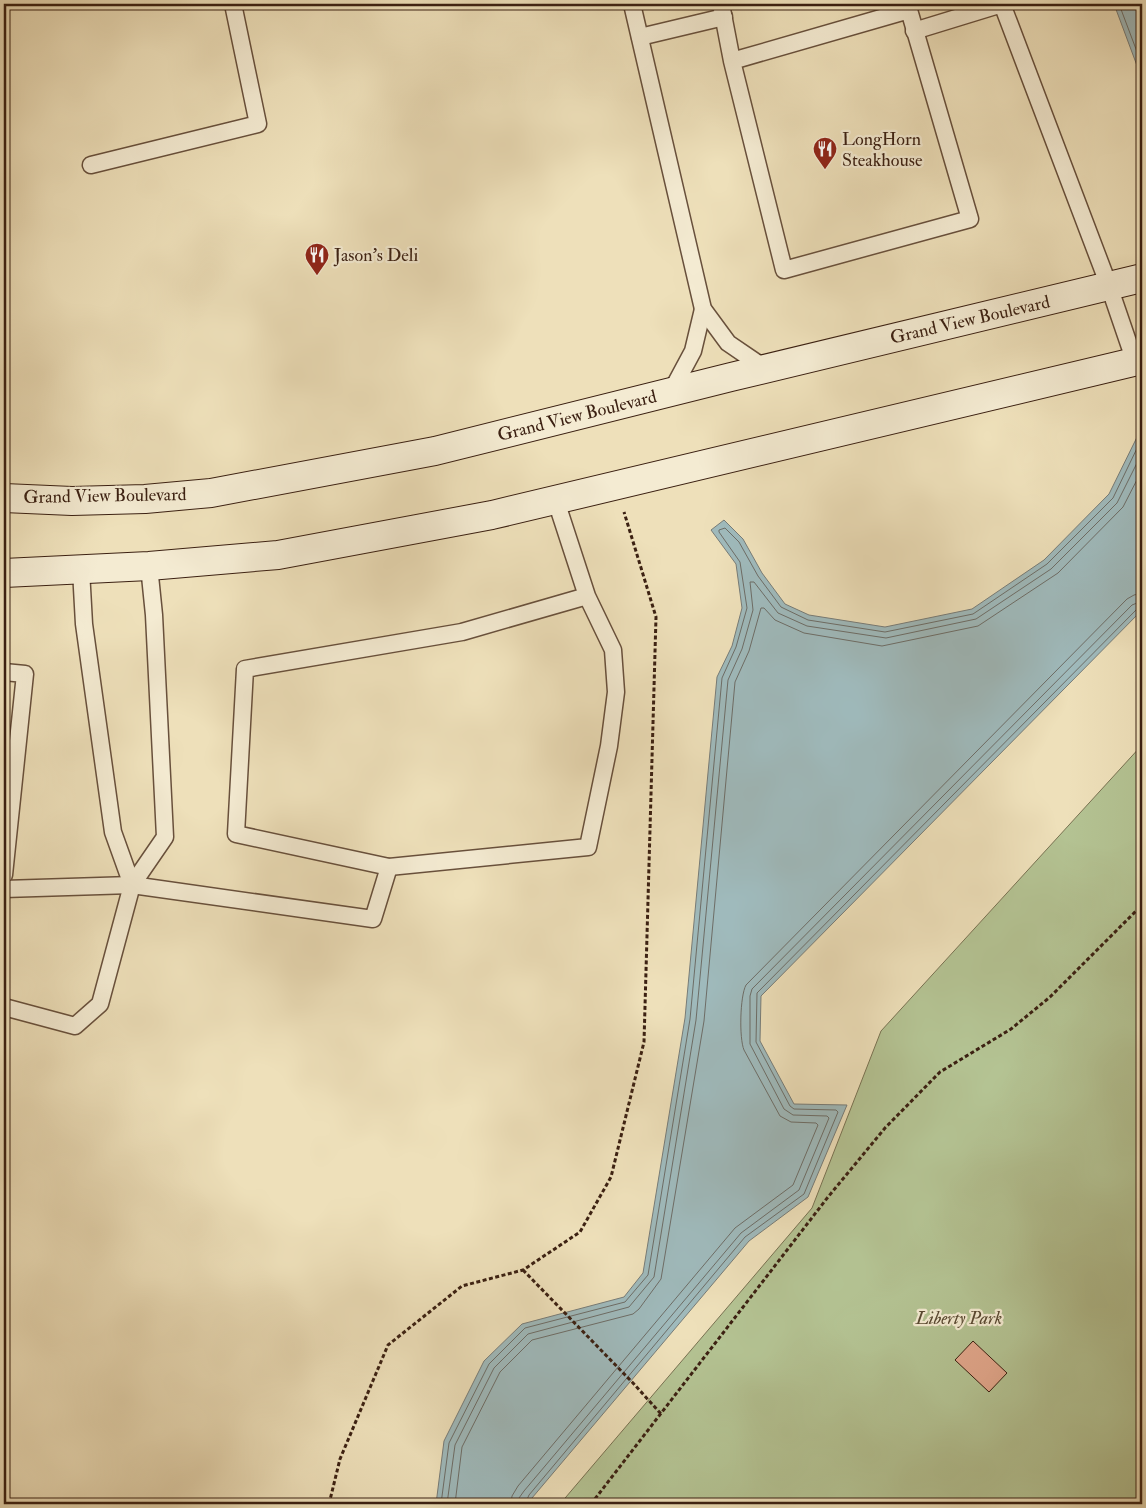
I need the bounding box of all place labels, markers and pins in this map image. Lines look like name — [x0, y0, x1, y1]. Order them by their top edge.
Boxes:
place label: LongHorn Steakhouse — [842, 128, 923, 172]
restaurant icon: LongHorn Steakhouse — [812, 136, 838, 170]
restaurant icon: Jason's Deli — [304, 242, 330, 276]
place label: Jason's Deli — [333, 244, 418, 267]

